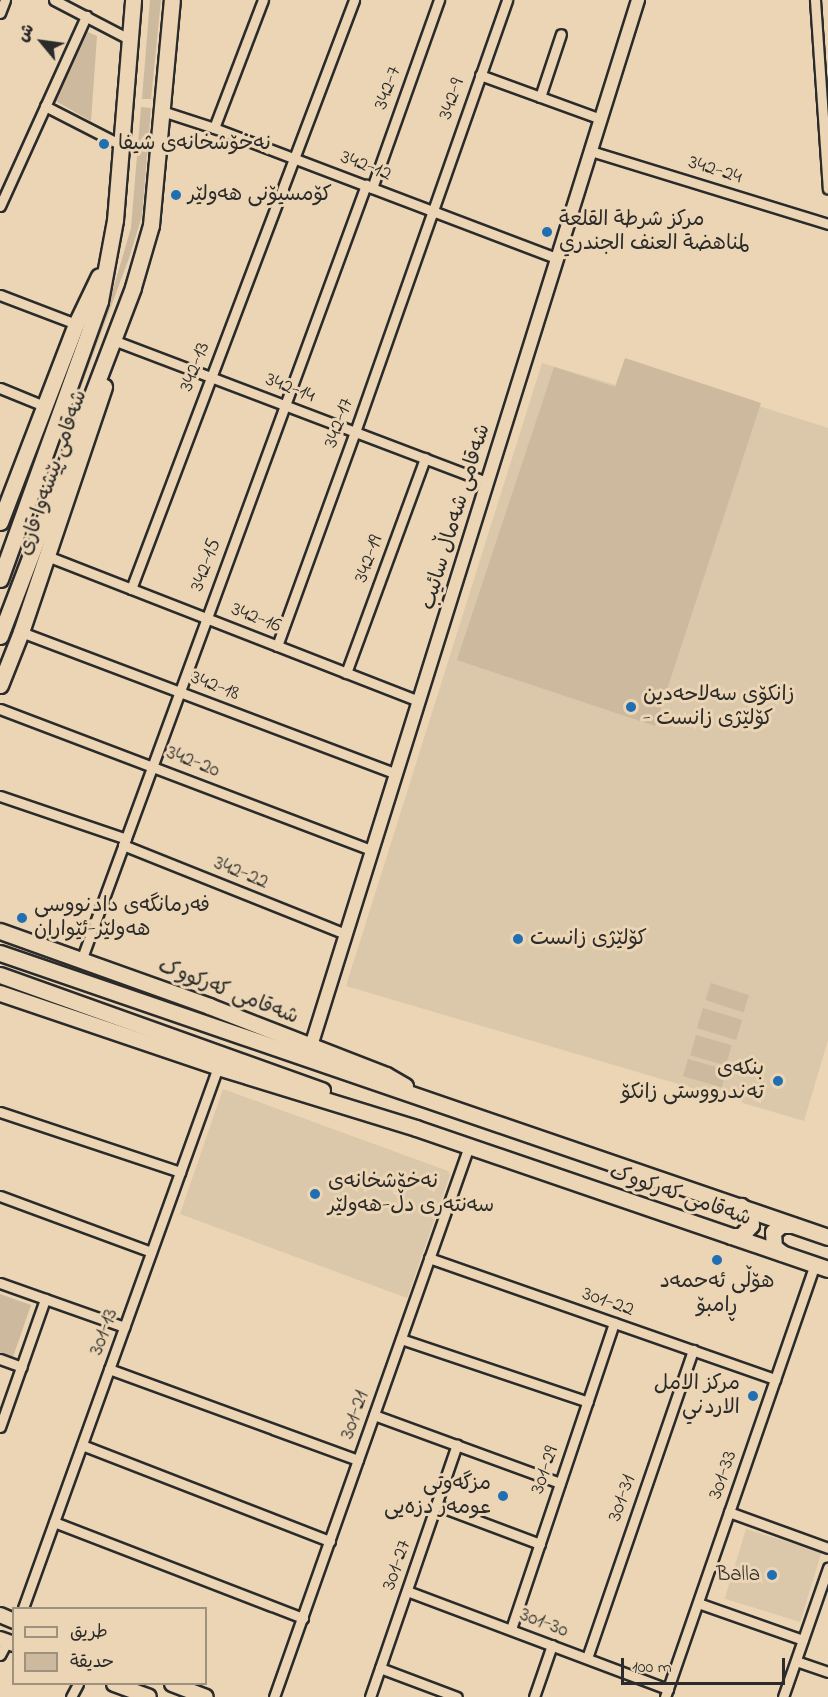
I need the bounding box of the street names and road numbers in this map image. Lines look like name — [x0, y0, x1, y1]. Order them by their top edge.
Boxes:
street label: 342-7 — [369, 63, 407, 113]
street label: 342-9 — [433, 75, 471, 123]
street label: 342-12 — [337, 145, 395, 187]
street label: 342-24 — [685, 150, 745, 190]
street label: 342-13 — [174, 339, 216, 395]
street label: 342-14 — [262, 367, 318, 409]
street label: شەقامی پێشەوا قازی — [13, 387, 93, 559]
street label: 342-17 — [318, 395, 360, 451]
street label: شەقامی شەماڵ سائیب — [416, 421, 496, 613]
street label: 342-19 — [349, 532, 389, 586]
street label: 342-15 — [185, 535, 227, 595]
street label: 342-16 — [227, 597, 285, 639]
street label: 342-18 — [187, 665, 243, 707]
street label: 342-20 — [163, 740, 223, 784]
street label: 342-22 — [210, 851, 272, 895]
street label: شەقامی کەرکووک — [154, 954, 302, 1030]
street label: شەقامی کەرکووک — [606, 1160, 754, 1232]
street label: 301-22 — [579, 1281, 637, 1323]
street label: 301-13 — [84, 1305, 124, 1359]
street label: 301-21 — [335, 1388, 375, 1442]
street label: 301-29 — [525, 1443, 565, 1497]
street label: 301-33 — [703, 1447, 743, 1503]
street label: 301-31 — [602, 1471, 642, 1525]
street label: 301-27 — [377, 1537, 417, 1593]
street label: 301-30 — [516, 1602, 572, 1644]

